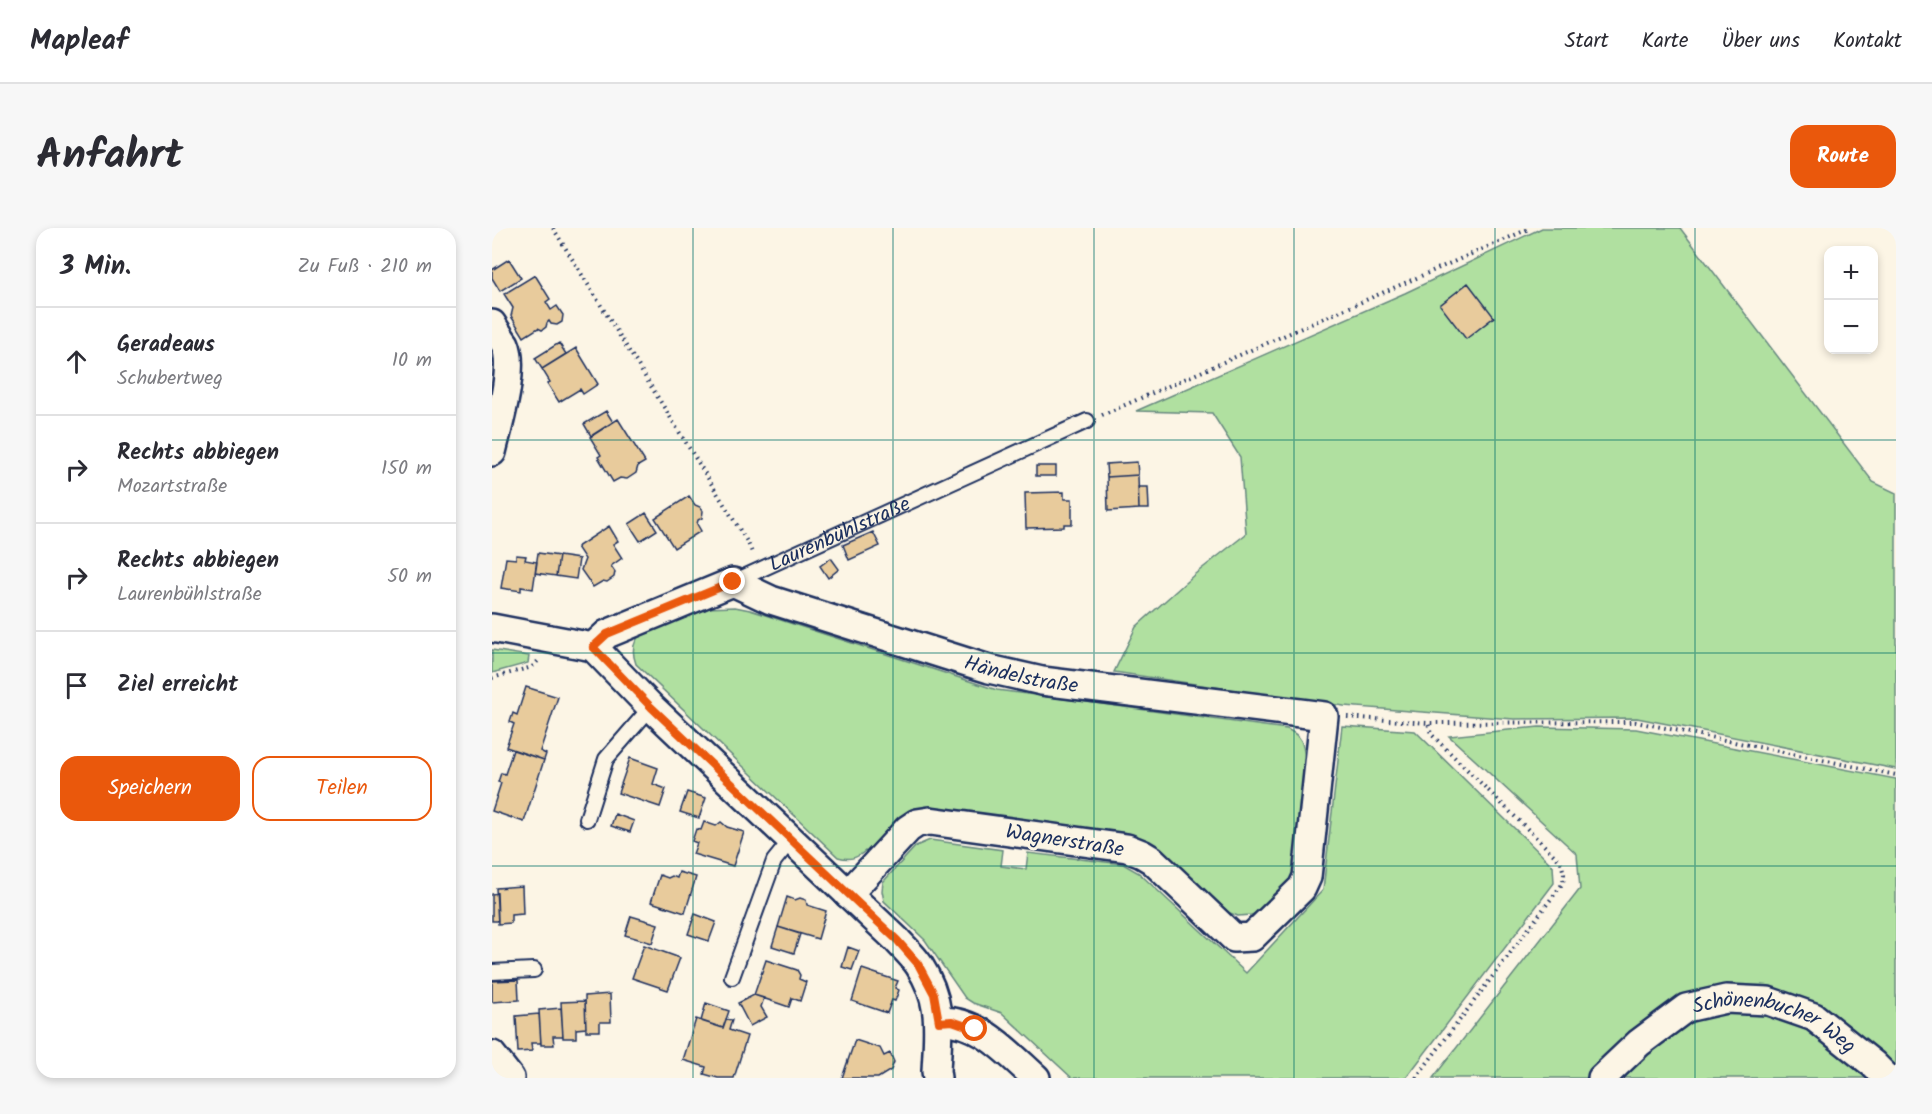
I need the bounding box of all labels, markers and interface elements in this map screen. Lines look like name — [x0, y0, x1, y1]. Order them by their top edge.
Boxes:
text: Mapleaf — [30, 19, 128, 64]
text: Start — [1564, 25, 1609, 58]
text: Karte — [1642, 25, 1688, 58]
text: Über uns — [1721, 25, 1800, 58]
text: Kontakt — [1833, 25, 1902, 58]
text: Anfahrt — [36, 123, 183, 190]
button: Route — [1790, 125, 1896, 188]
text: 3 Min. — [60, 246, 131, 288]
map controls — [1824, 246, 1878, 354]
button: + — [1824, 246, 1878, 300]
text: Zu Fuß · 210 m — [298, 251, 432, 283]
button: − — [1824, 300, 1878, 354]
text: Geradeaus — [117, 328, 215, 363]
icon: ahead — [60, 345, 93, 378]
text: 10 m — [392, 345, 432, 377]
text: Schubertweg — [117, 363, 223, 395]
text: Rechts abbiegen — [117, 436, 279, 471]
icon: right — [60, 453, 93, 486]
text: 150 m — [381, 453, 432, 485]
text: Mozartstraße — [117, 471, 227, 503]
street label: Laurenbühlstraße — [764, 488, 917, 581]
text: Rechts abbiegen — [117, 544, 279, 579]
icon: right — [60, 561, 93, 594]
text: 50 m — [387, 561, 432, 593]
route end — [719, 568, 745, 594]
text: Laurenbühlstraße — [117, 579, 262, 611]
street label: Händelstraße — [960, 647, 1081, 703]
text: Ziel erreicht — [117, 668, 238, 703]
icon: arrive — [60, 669, 93, 702]
button: Speichern — [60, 756, 240, 821]
button: Teilen — [252, 756, 432, 821]
street label: Wagnerstraße — [1003, 816, 1127, 867]
street label: Schönenbucher Weg — [1689, 984, 1863, 1063]
route start — [961, 1015, 987, 1041]

